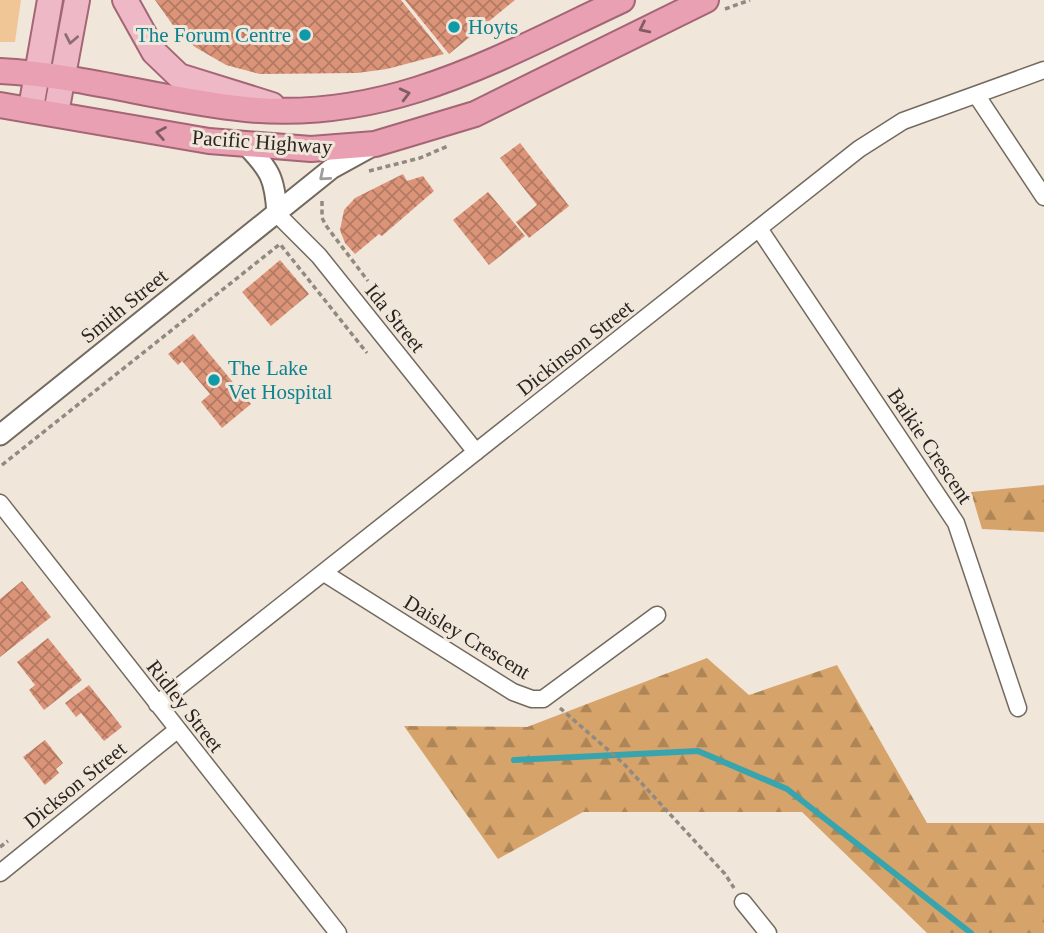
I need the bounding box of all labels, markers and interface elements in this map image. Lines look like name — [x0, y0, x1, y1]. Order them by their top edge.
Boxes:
place label: Hoyts — [468, 15, 518, 39]
marker: Hoyts — [446, 19, 462, 35]
one-way arrow — [639, 20, 651, 34]
place label: The Forum Centre — [136, 23, 291, 47]
marker: The Forum Centre — [297, 27, 313, 43]
one-way arrow — [64, 33, 79, 45]
one-way arrow — [399, 88, 411, 102]
street label: Pacific Highway — [191, 125, 333, 159]
one-way arrow — [155, 126, 167, 141]
one-way arrow — [319, 168, 332, 180]
street label: Smith Street — [76, 264, 172, 348]
street label: Ida Street — [360, 279, 430, 357]
street label: Dickinson Street — [512, 295, 638, 401]
place label: The Lake Vet Hospital — [228, 356, 333, 404]
marker: The Lake Vet Hospital — [206, 372, 222, 388]
street label: Baikie Crescent — [883, 384, 977, 508]
street label: Daisley Crescent — [400, 590, 535, 684]
street label: Ridley Street — [142, 655, 228, 757]
street label: Dickson Street — [19, 736, 131, 833]

